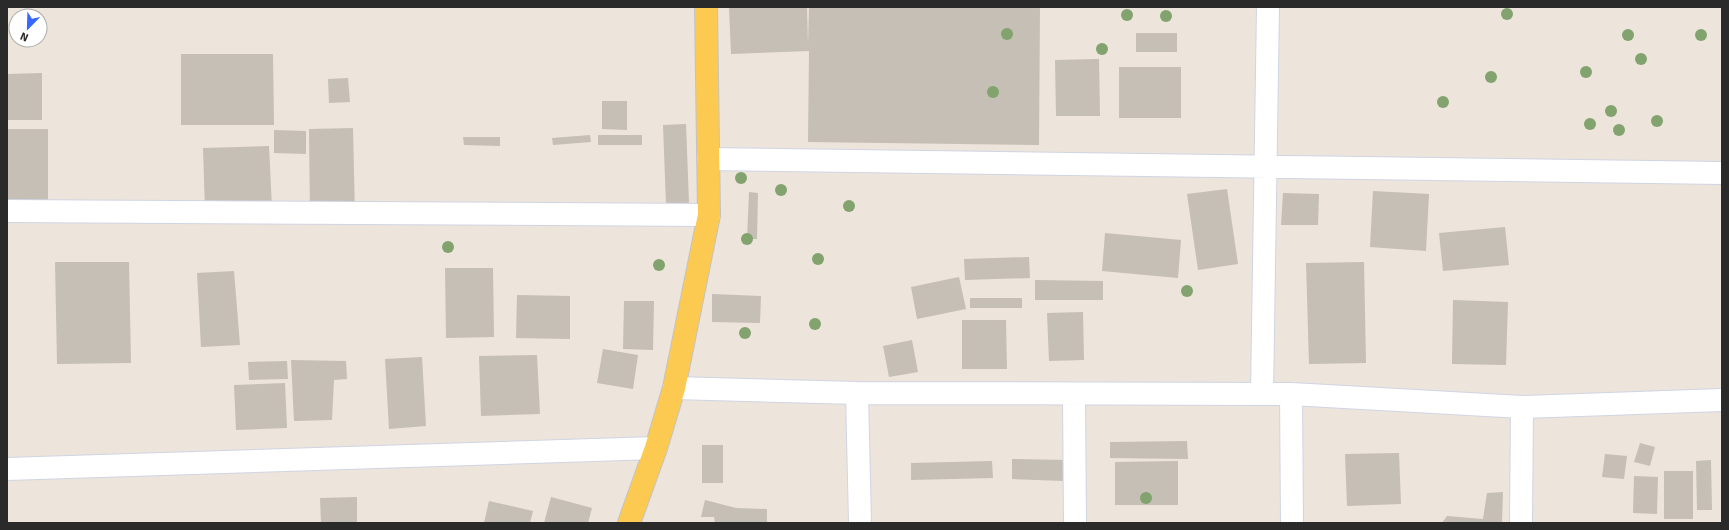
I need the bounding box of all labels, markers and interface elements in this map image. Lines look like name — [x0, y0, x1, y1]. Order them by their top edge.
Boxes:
north arrow — [8, 8, 48, 48]
text: N — [18, 29, 30, 44]

